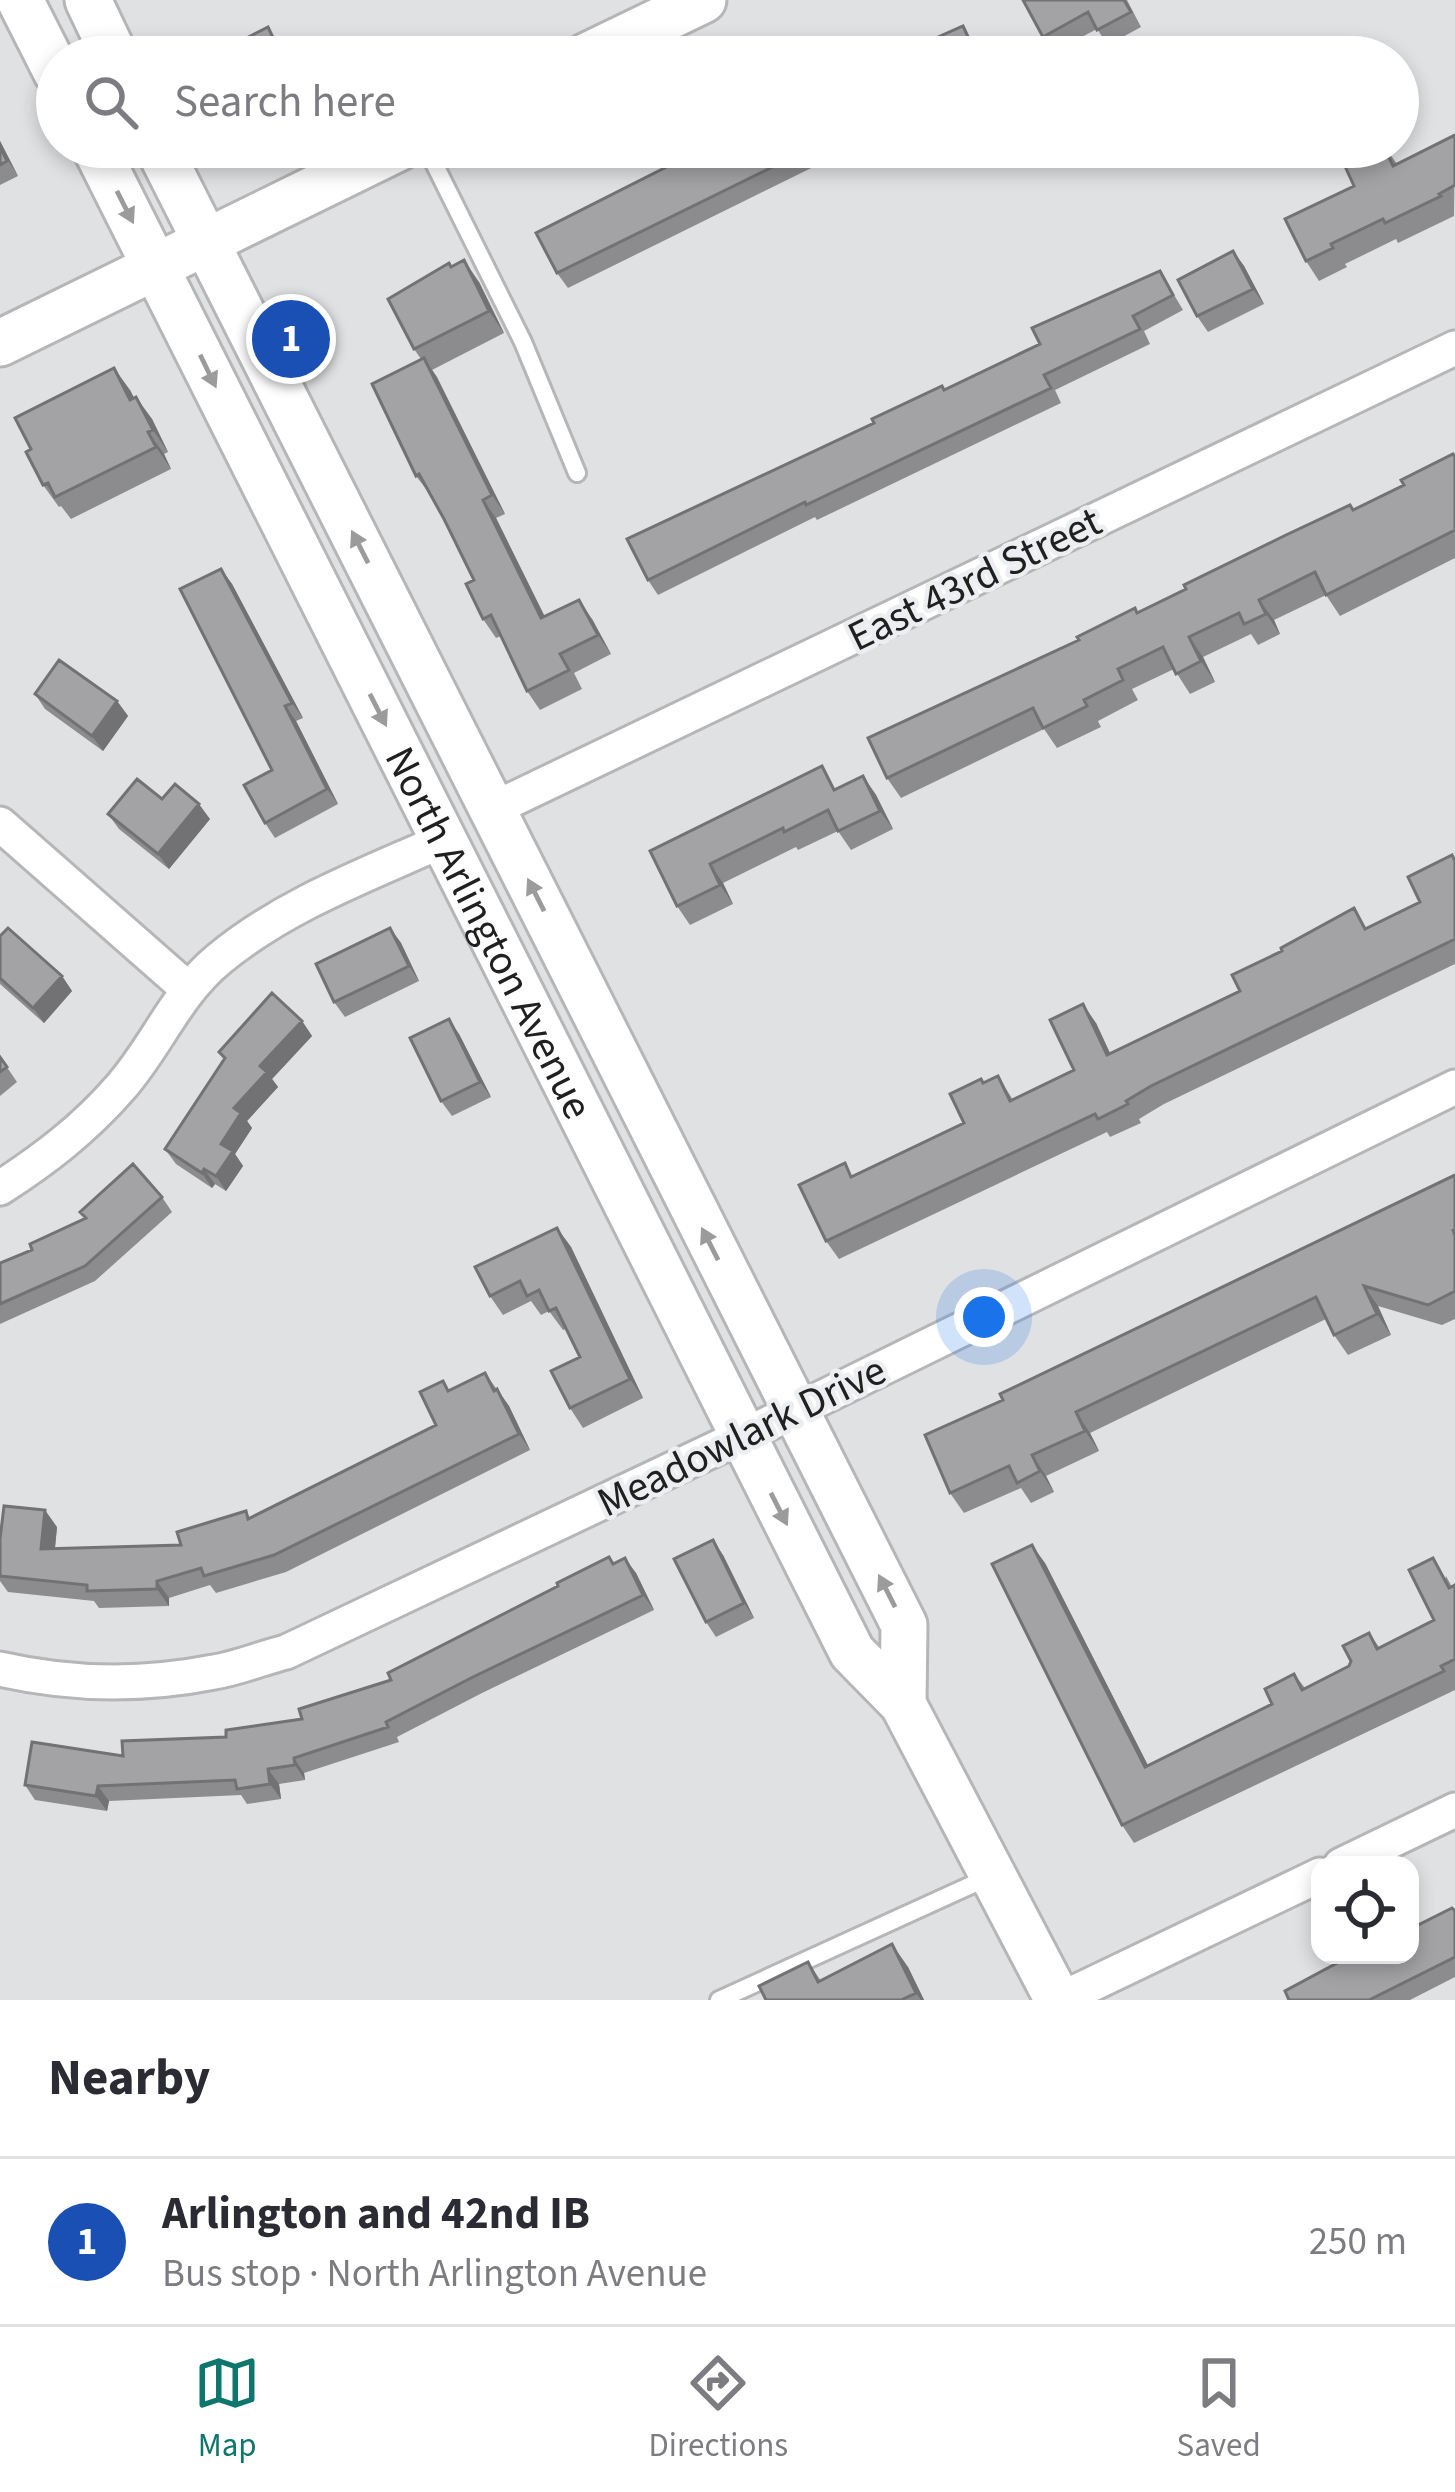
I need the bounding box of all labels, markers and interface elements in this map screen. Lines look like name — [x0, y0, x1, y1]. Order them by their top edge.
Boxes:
search box — [36, 36, 1419, 168]
icon: search — [78, 69, 144, 135]
text: Search here — [174, 70, 396, 134]
one-way arrow — [115, 189, 135, 224]
pin: 1 — [252, 294, 330, 384]
one-way arrow — [197, 354, 217, 388]
street label: East 43rd Street — [838, 492, 1112, 667]
one-way arrow — [351, 529, 371, 564]
one-way arrow — [367, 692, 387, 727]
street label: North Arlington Avenue — [369, 737, 607, 1130]
one-way arrow — [526, 877, 546, 912]
one-way arrow — [701, 1226, 721, 1261]
your location — [954, 1287, 1014, 1347]
street label: Meadowlark Drive — [587, 1341, 896, 1533]
one-way arrow — [768, 1491, 788, 1526]
one-way arrow — [877, 1574, 897, 1609]
map controls — [1311, 1856, 1419, 1964]
button: locate — [1311, 1856, 1419, 1964]
text: Nearby — [48, 2042, 210, 2114]
text: Arlington and 42nd IB — [162, 2182, 590, 2246]
text: 1 — [77, 2214, 97, 2270]
text: 250 m — [1309, 2214, 1407, 2270]
text: Bus stop · North Arlington Avenue — [162, 2246, 707, 2302]
tab: Map — [194, 2350, 260, 2469]
tab: Directions — [649, 2350, 788, 2469]
tab: Saved — [1177, 2350, 1261, 2469]

